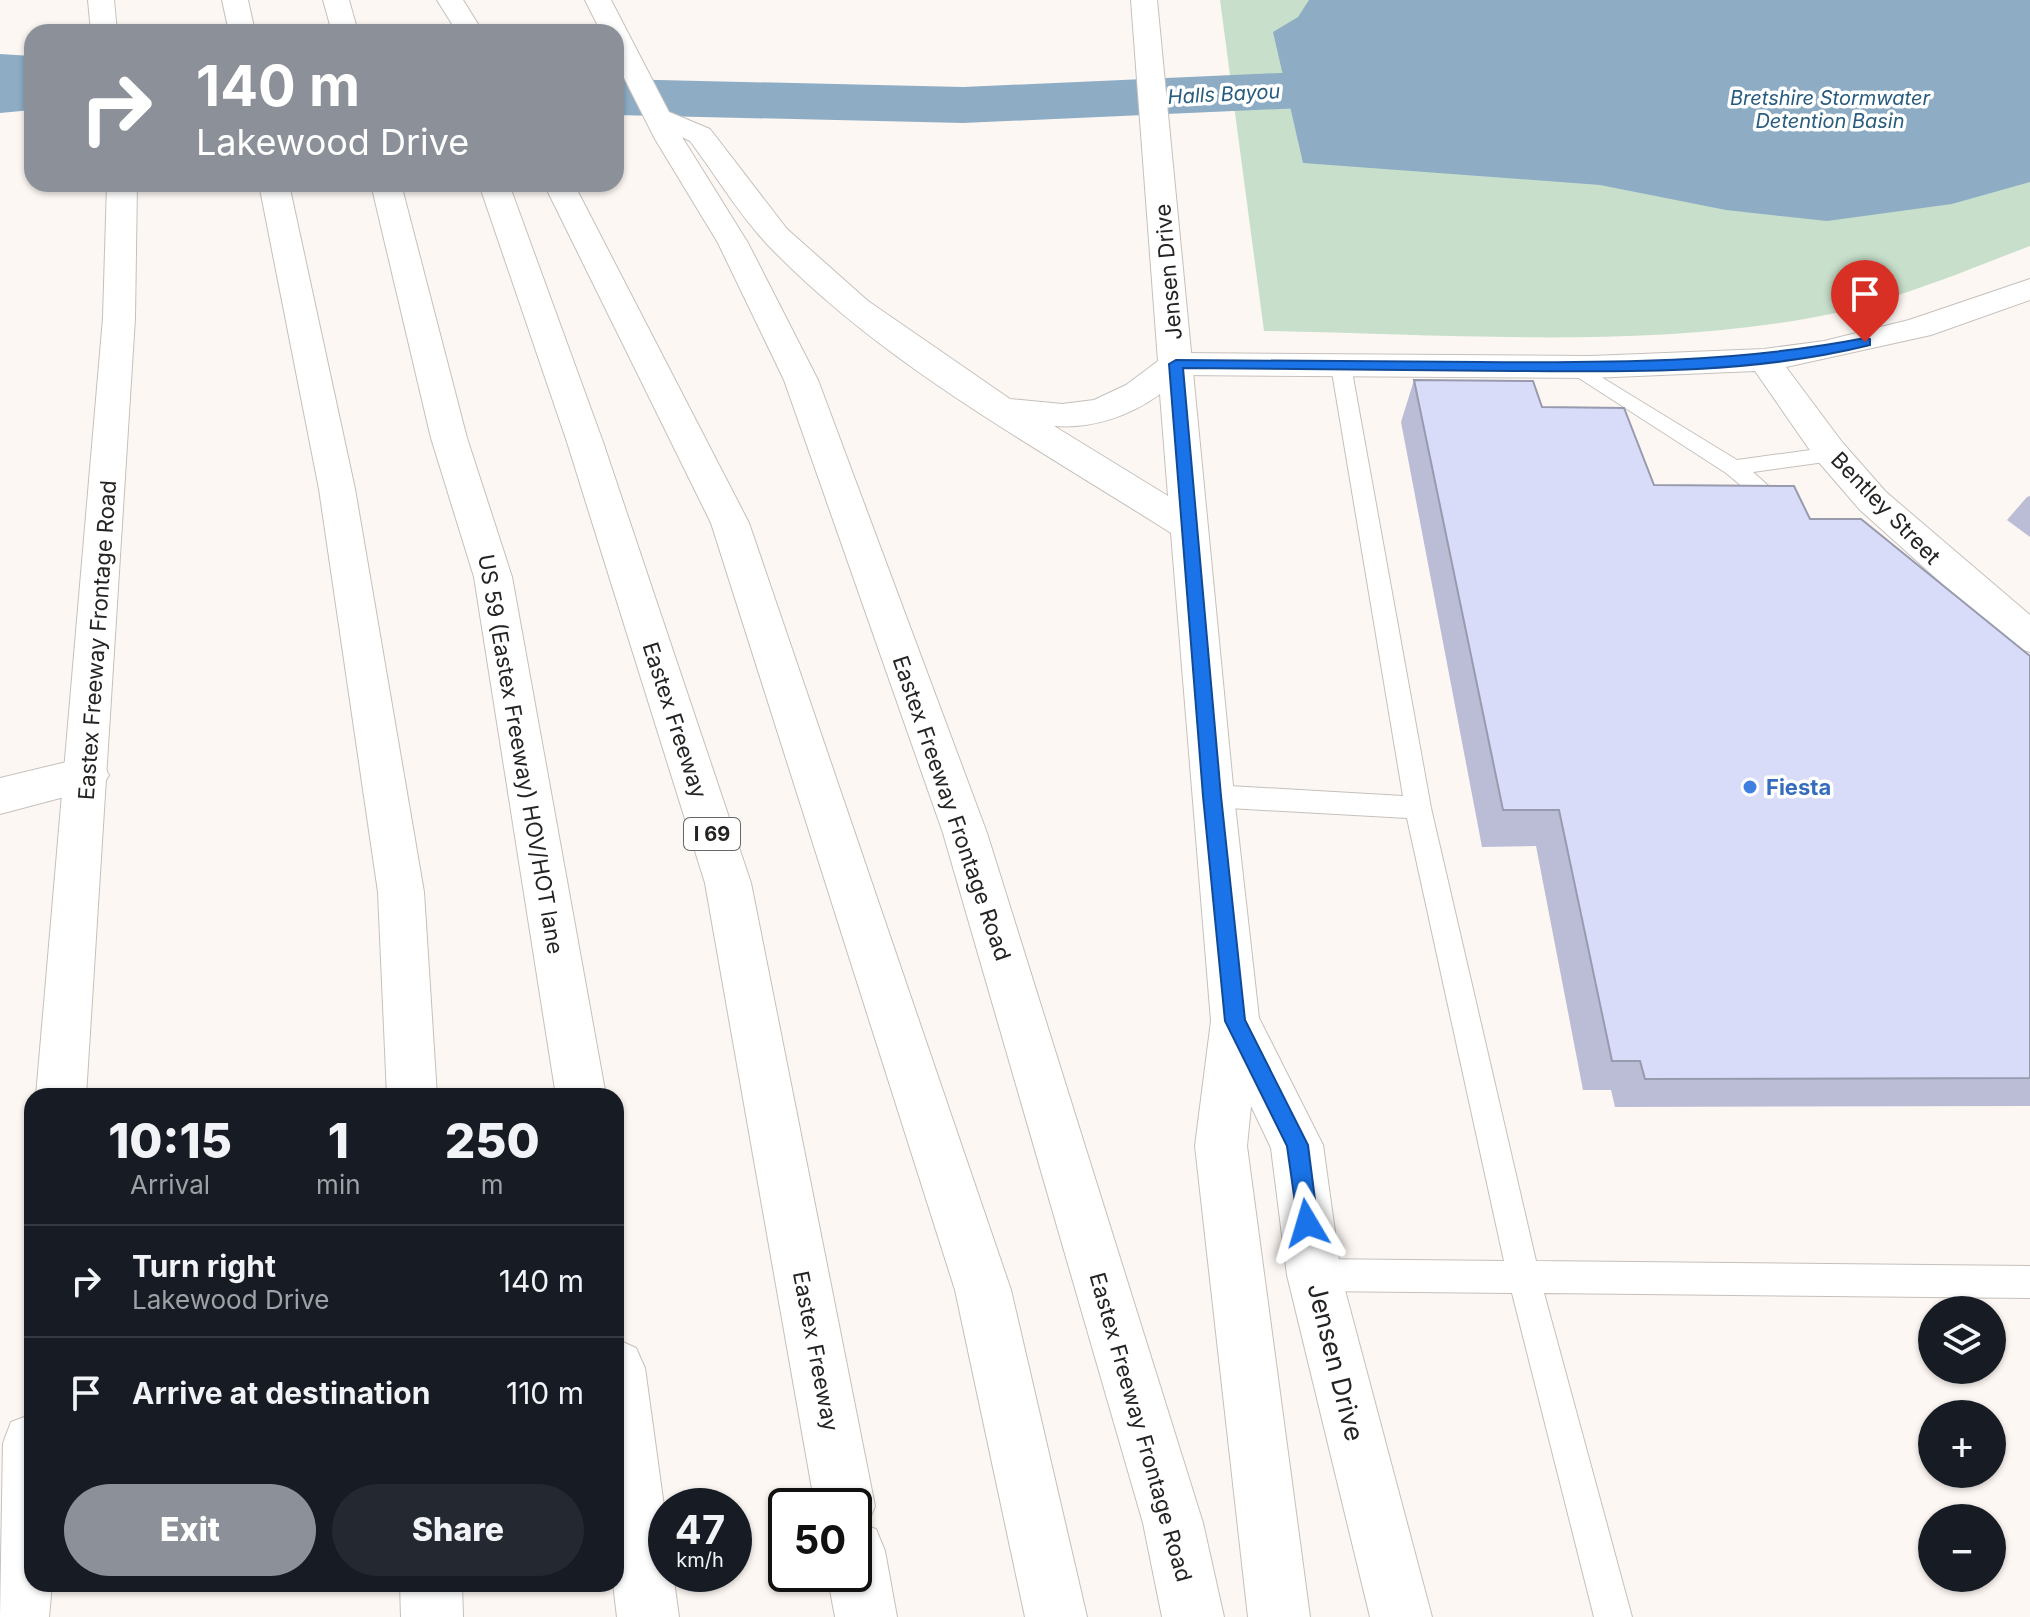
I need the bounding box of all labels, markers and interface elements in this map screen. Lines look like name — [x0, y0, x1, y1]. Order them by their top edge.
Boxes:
text: 140 m — [196, 52, 360, 120]
icon: right — [64, 56, 168, 160]
water label: Halls Bayou — [1167, 79, 1281, 109]
water label: Bretshire Stormwater Detention Basin — [1730, 86, 1930, 133]
text: Lakewood Drive — [196, 120, 469, 164]
street label: Jensen Drive — [1149, 203, 1187, 341]
pin — [1831, 260, 1899, 342]
icon: arrive — [1843, 272, 1887, 316]
street label: Bentley Street — [1826, 447, 1946, 569]
street label: Eastex Freeway Frontage Road — [73, 479, 121, 801]
street label: US 59 (Eastex Freeway) HOV/HOT lane — [473, 552, 569, 956]
street label: Eastex Freeway — [638, 639, 712, 801]
street label: Eastex Freeway Frontage Road — [888, 652, 1016, 964]
place label: Fiesta — [1766, 774, 1831, 800]
marker: Fiesta — [1741, 778, 1759, 796]
road number: I 69 — [684, 818, 740, 850]
text: 10:15 — [108, 1111, 232, 1170]
text: 1 — [328, 1111, 349, 1170]
text: 250 — [445, 1111, 540, 1170]
text: Arrival — [130, 1169, 210, 1200]
text: min — [316, 1169, 361, 1200]
text: m — [481, 1169, 504, 1200]
position arrow — [1265, 1181, 1349, 1265]
text: Turn right — [132, 1248, 276, 1284]
icon: right — [64, 1259, 108, 1303]
text: 140 m — [499, 1263, 584, 1299]
street label: Eastex Freeway — [788, 1269, 844, 1433]
street label: Eastex Freeway Frontage Road — [1084, 1269, 1198, 1585]
street label: Jensen Drive — [1301, 1280, 1371, 1444]
text: Lakewood Drive — [132, 1284, 329, 1315]
map controls — [1918, 1296, 2006, 1592]
button: layers — [1918, 1296, 2006, 1384]
icon: arrive — [64, 1371, 108, 1415]
text: Arrive at destination — [132, 1375, 430, 1411]
text: 110 m — [506, 1375, 584, 1411]
button: + — [1918, 1400, 2006, 1488]
button: Exit — [64, 1484, 316, 1576]
button: Share — [332, 1484, 584, 1576]
speed limit sign: 50 — [768, 1488, 872, 1592]
button: − — [1918, 1504, 2006, 1592]
text: 47 — [675, 1505, 725, 1554]
text: km/h — [676, 1548, 724, 1572]

